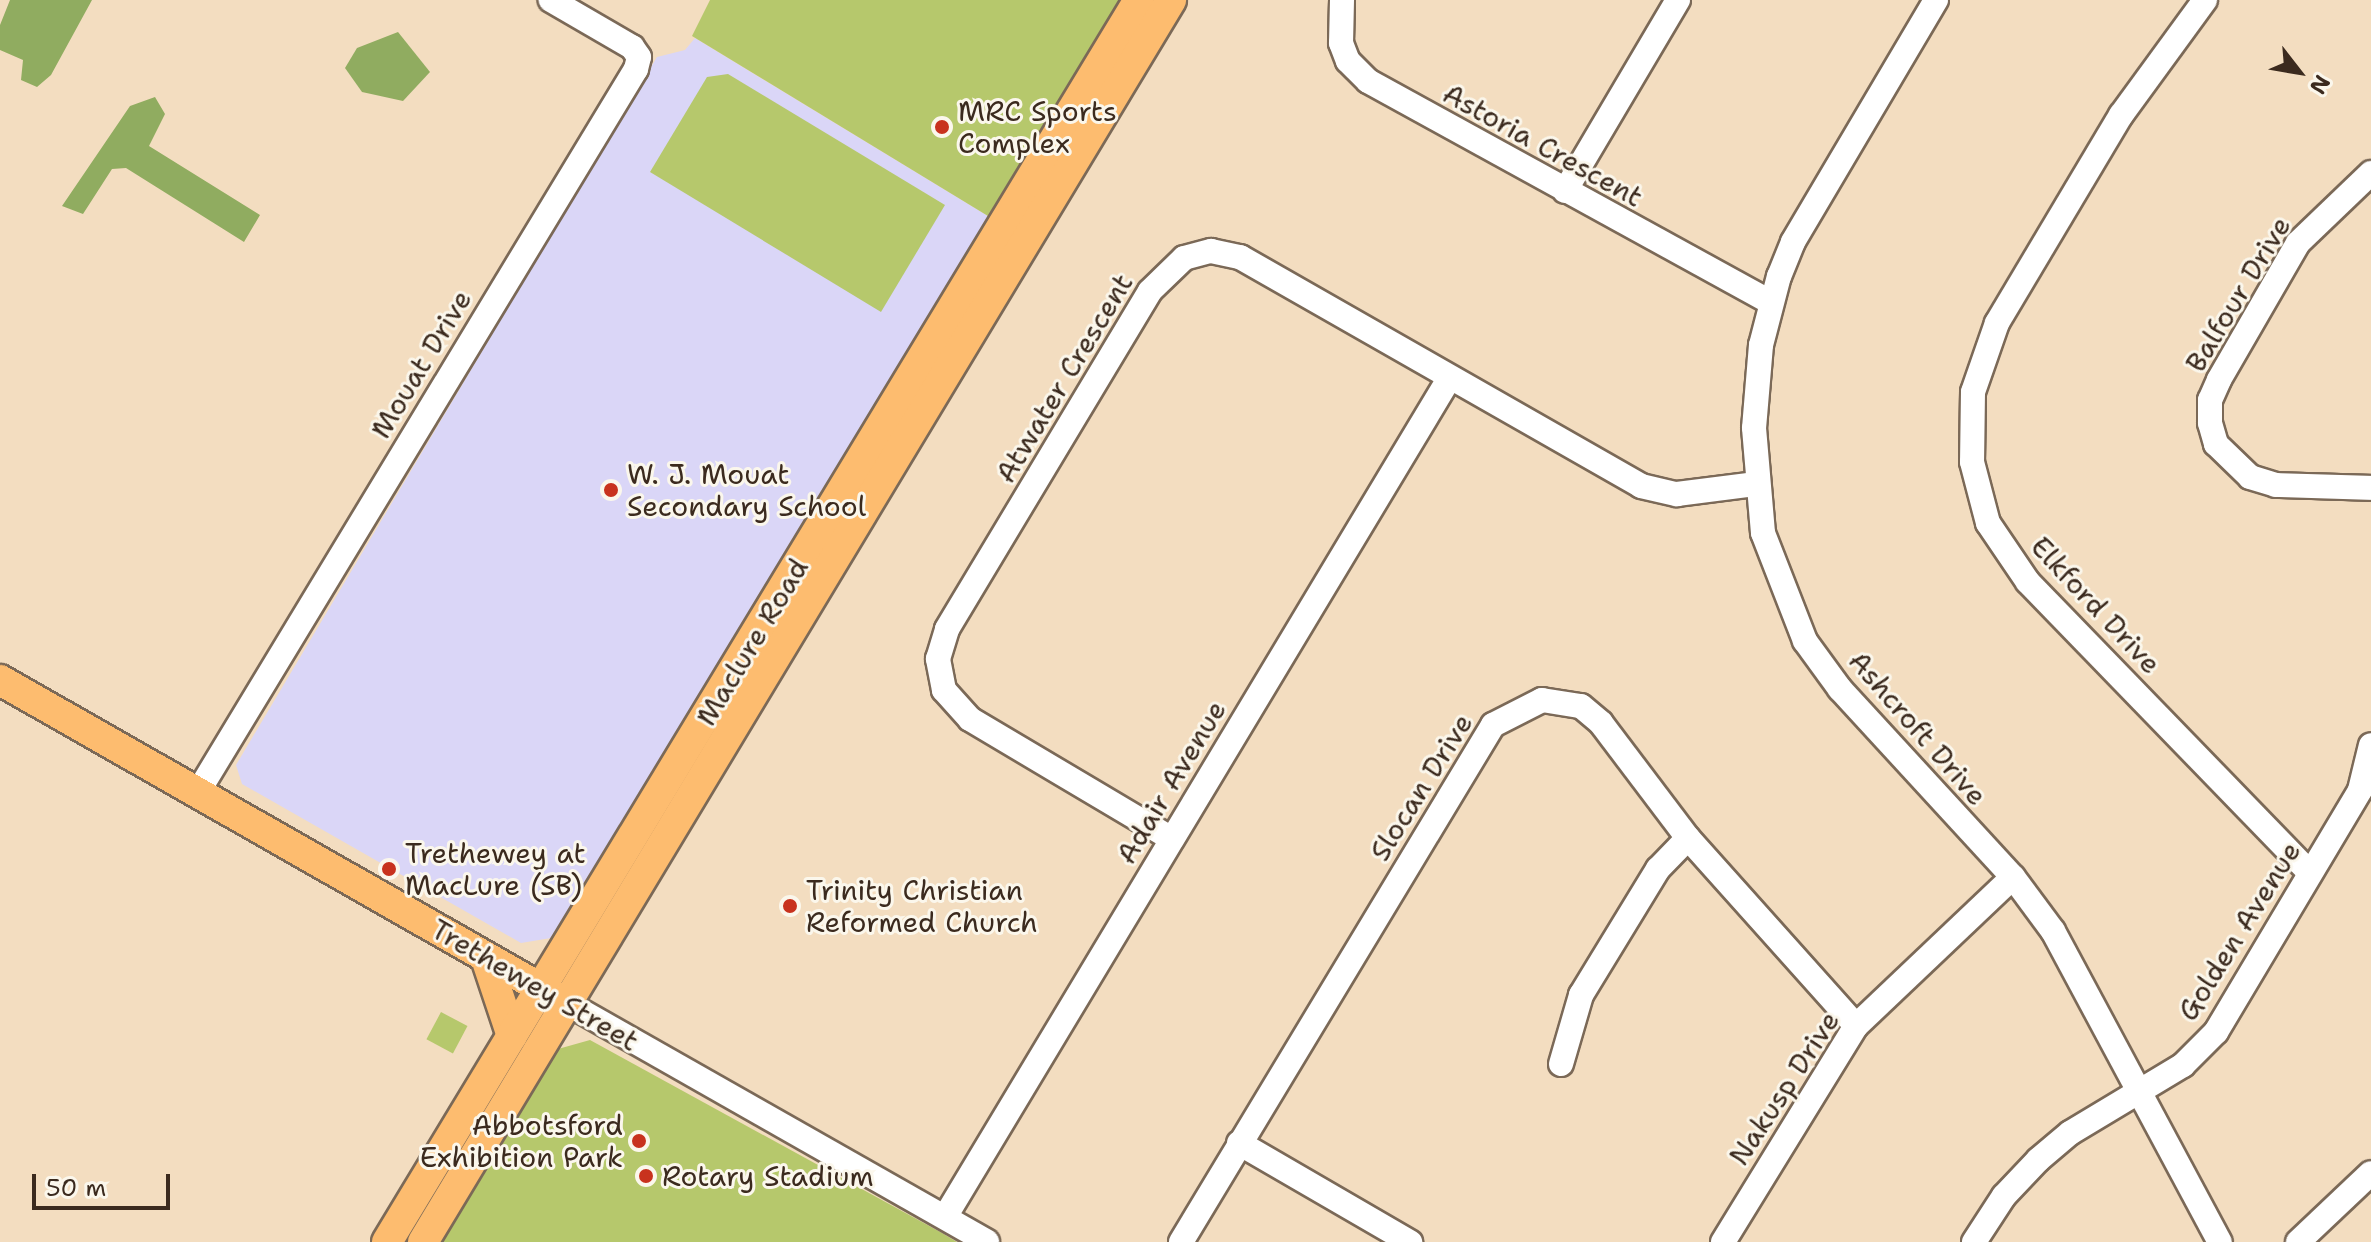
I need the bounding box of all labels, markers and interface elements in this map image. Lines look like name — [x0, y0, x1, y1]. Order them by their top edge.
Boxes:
north arrow — [2259, 32, 2339, 112]
text: N — [2303, 70, 2337, 100]
street label: Astoria Crescent — [1437, 76, 1649, 214]
place label: MRC Sports Complex — [958, 94, 1117, 160]
marker: MRC Sports Complex — [933, 118, 951, 136]
street label: Balfour Drive — [2178, 210, 2298, 378]
street label: Atwater Crescent — [988, 267, 1140, 489]
street label: Mouat Drive — [364, 284, 478, 444]
place label: W. J. Mouat Secondary School — [627, 457, 866, 523]
marker: W. J. Mouat Secondary School — [602, 481, 620, 499]
street label: Elkford Drive — [2024, 529, 2168, 681]
street label: Maclure Road — [689, 552, 815, 732]
street label: Ashcroft Drive — [1842, 644, 1994, 812]
street label: Adair Avenue — [1109, 694, 1233, 870]
street label: Slocan Drive — [1363, 707, 1479, 867]
street label: Golden Avenue — [2171, 835, 2307, 1027]
place label: Trethewey at MacLure (SB) — [405, 836, 586, 902]
marker: Trethewey at MacLure (SB) — [380, 860, 398, 878]
place label: Trinity Christian Reformed Church — [806, 873, 1038, 939]
marker: Trinity Christian Reformed Church — [781, 897, 799, 915]
street label: Trethewey Street — [425, 912, 645, 1058]
street label: Nakusp Drive — [1722, 1005, 1846, 1171]
place label: Abbotsford Exhibition Park — [420, 1108, 623, 1174]
marker: Abbotsford Exhibition Park — [630, 1132, 648, 1150]
scale bar — [36, 1158, 174, 1208]
place label: Rotary Stadium — [662, 1159, 874, 1193]
marker: Rotary Stadium — [637, 1167, 655, 1185]
text: 50 m — [46, 1172, 106, 1204]

